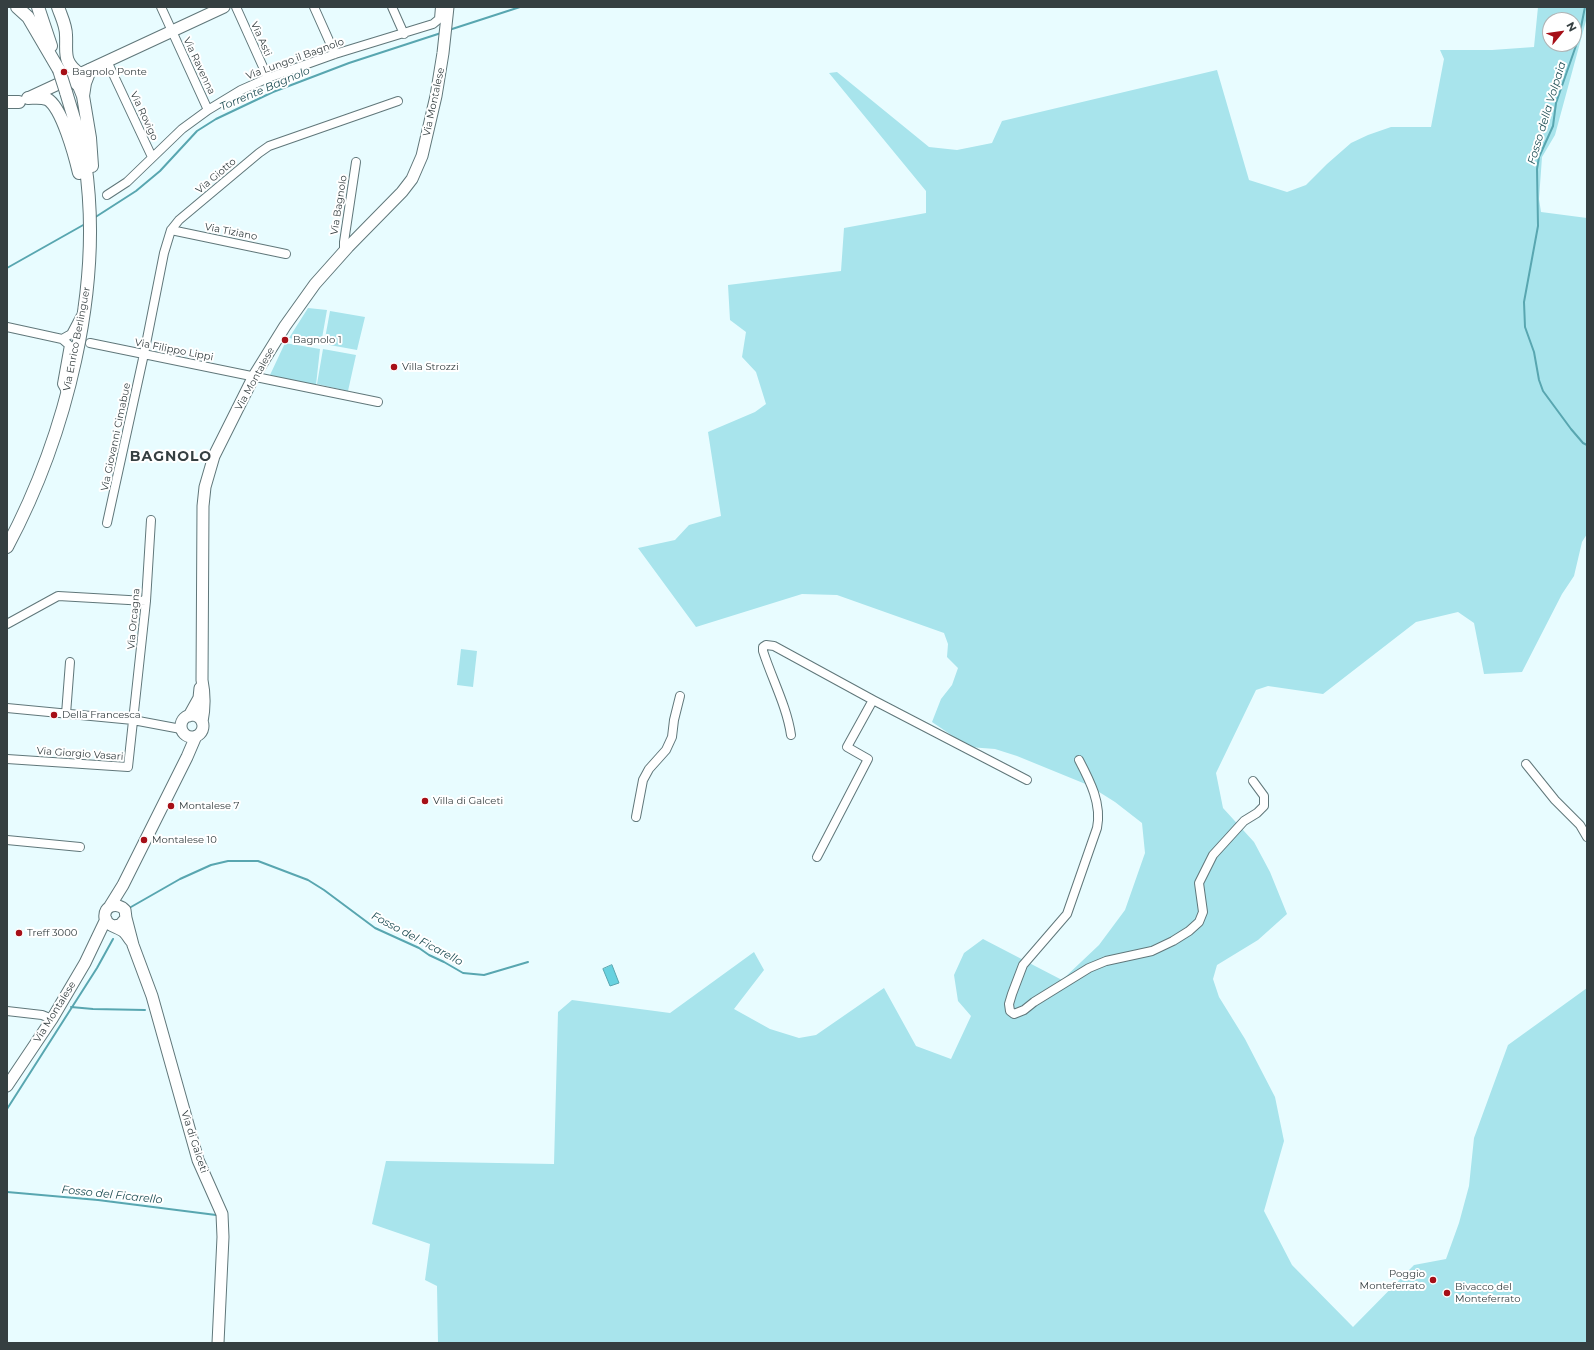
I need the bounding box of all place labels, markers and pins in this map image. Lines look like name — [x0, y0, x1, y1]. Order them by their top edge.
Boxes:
place label: Bagnolo Ponte — [72, 66, 147, 78]
marker: Bagnolo Ponte — [59, 67, 69, 77]
place label: Bagnolo 1 — [293, 334, 342, 346]
marker: Bagnolo 1 — [280, 335, 290, 345]
place label: Villa Strozzi — [402, 361, 459, 373]
marker: Villa Strozzi — [389, 362, 399, 372]
place label: Della Francesca — [62, 709, 141, 721]
marker: Della Francesca — [49, 710, 59, 720]
place label: Villa di Galceti — [433, 795, 503, 807]
marker: Villa di Galceti — [420, 796, 430, 806]
place label: Montalese 7 — [179, 800, 239, 812]
marker: Montalese 7 — [166, 801, 176, 811]
place label: Montalese 10 — [152, 834, 217, 846]
marker: Montalese 10 — [139, 835, 149, 845]
place label: Treff 3000 — [27, 927, 77, 939]
marker: Treff 3000 — [14, 928, 24, 938]
place label: Poggio Monteferrato — [1360, 1268, 1425, 1292]
marker: Poggio Monteferrato — [1428, 1275, 1438, 1285]
place label: Bivacco del Monteferrato — [1455, 1281, 1520, 1304]
marker: Bivacco del Monteferrato — [1442, 1288, 1452, 1298]

